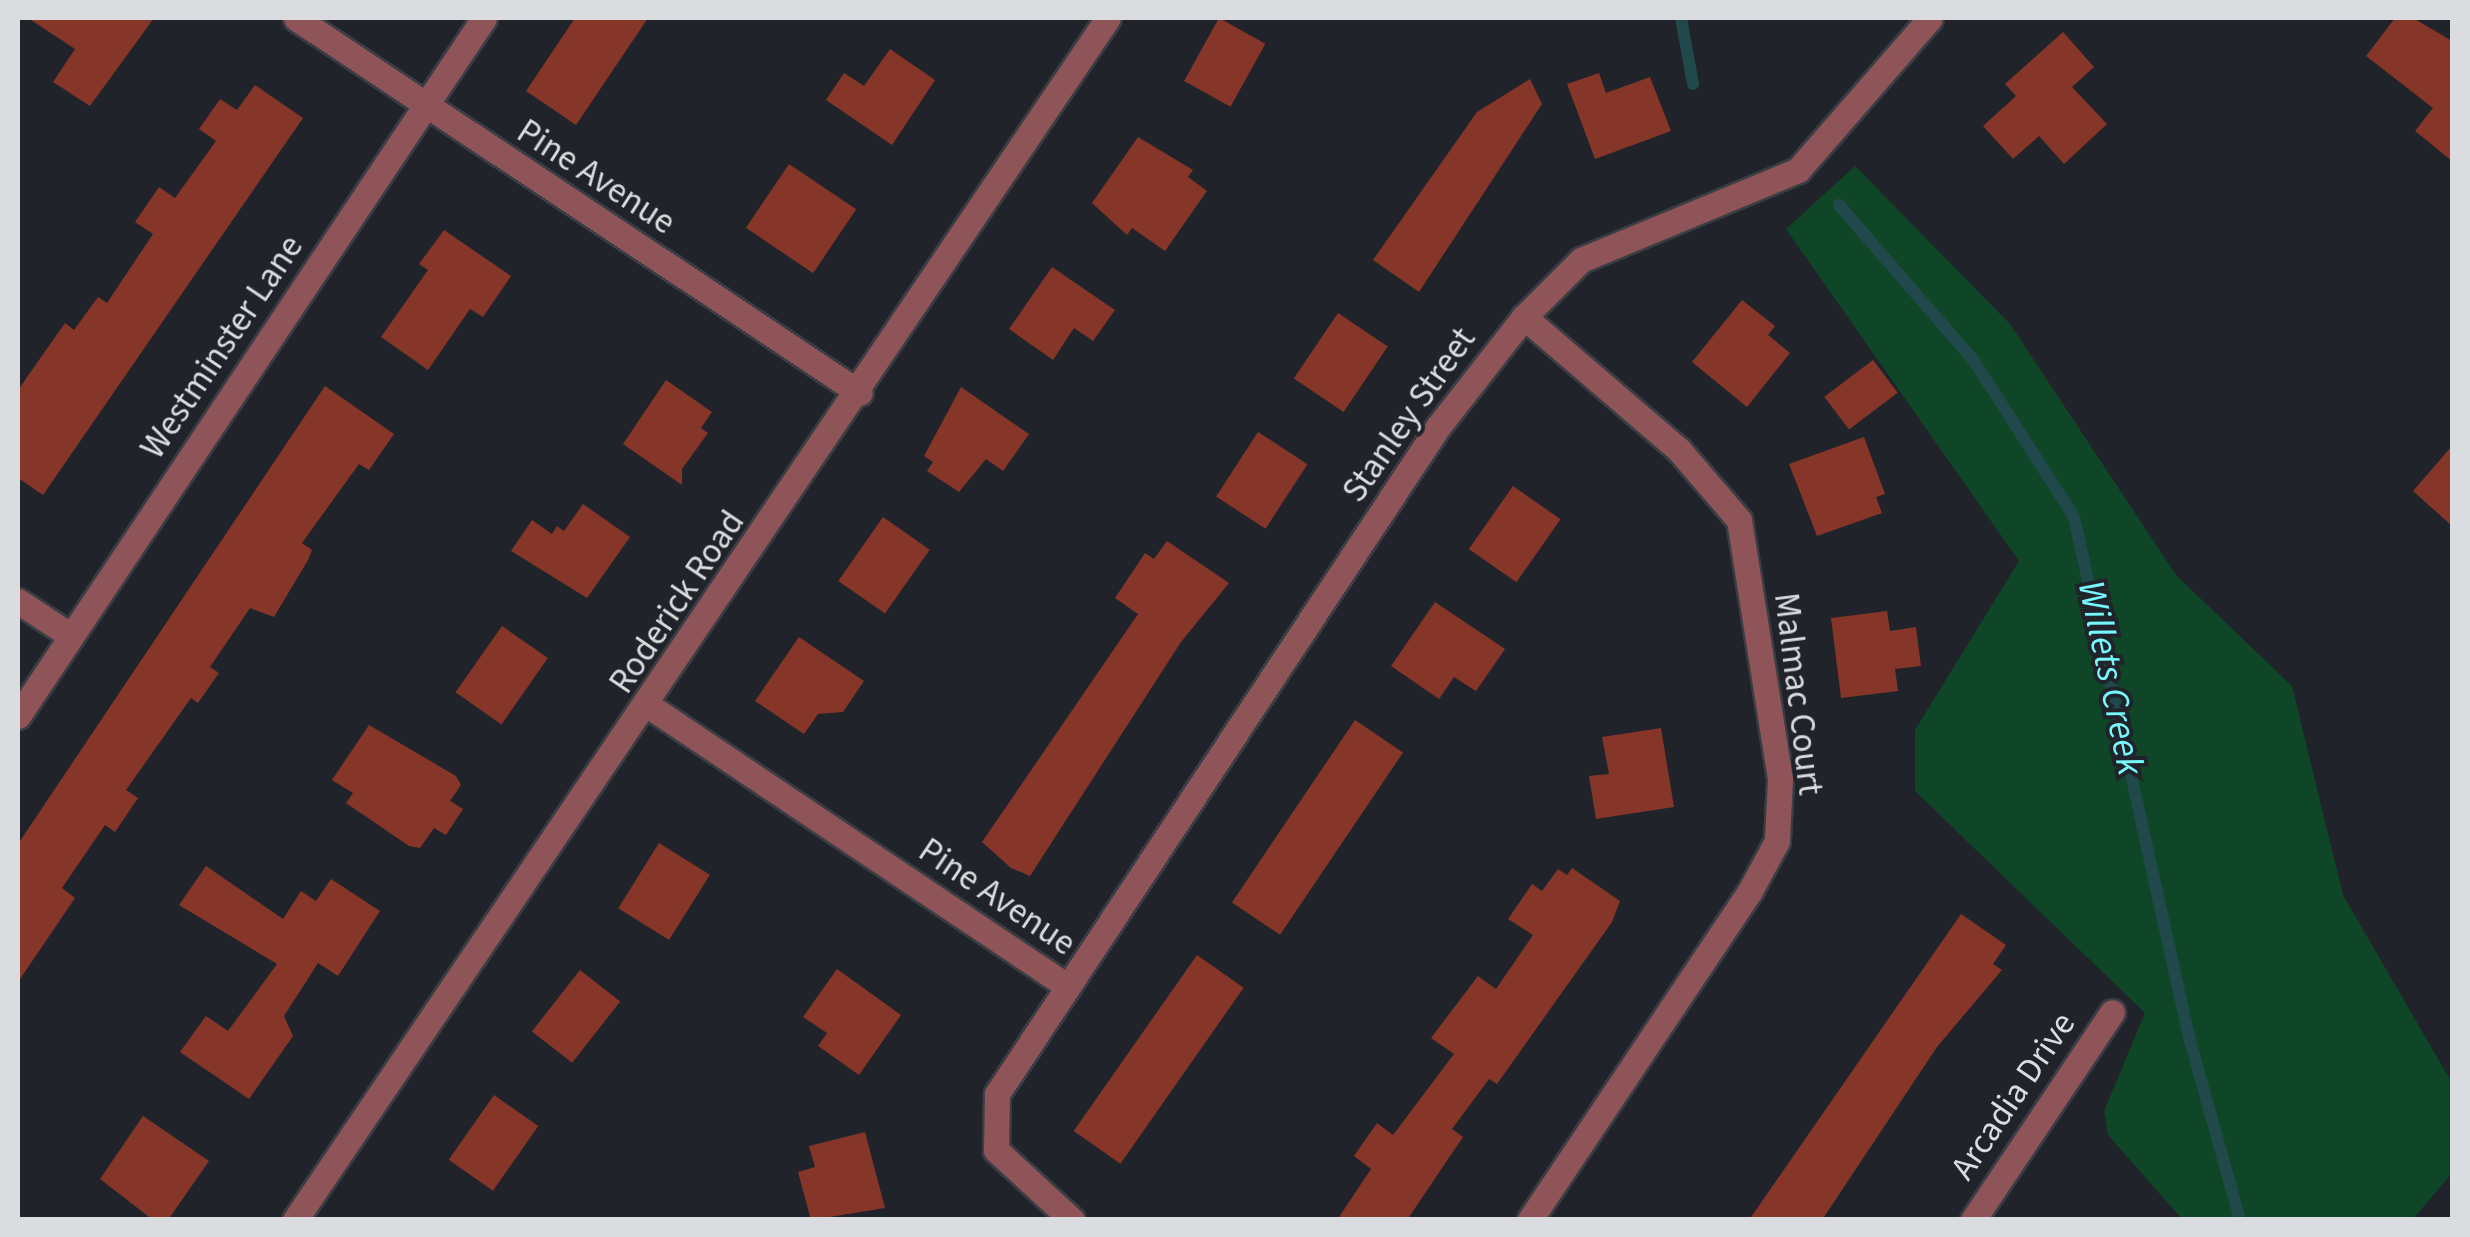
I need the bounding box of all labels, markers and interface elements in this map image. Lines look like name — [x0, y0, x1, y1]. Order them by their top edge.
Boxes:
street label: Pine Avenue — [509, 110, 683, 244]
street label: Westminster Lane — [132, 227, 312, 467]
street label: Stanley Street — [1334, 320, 1484, 510]
street label: Roderick Road — [600, 503, 754, 701]
water label: Willets Creek — [2067, 577, 2153, 779]
street label: Malmac Court — [1765, 590, 1831, 798]
street label: Pine Avenue — [911, 829, 1083, 965]
street label: Arcadia Drive — [1942, 1004, 2084, 1188]

